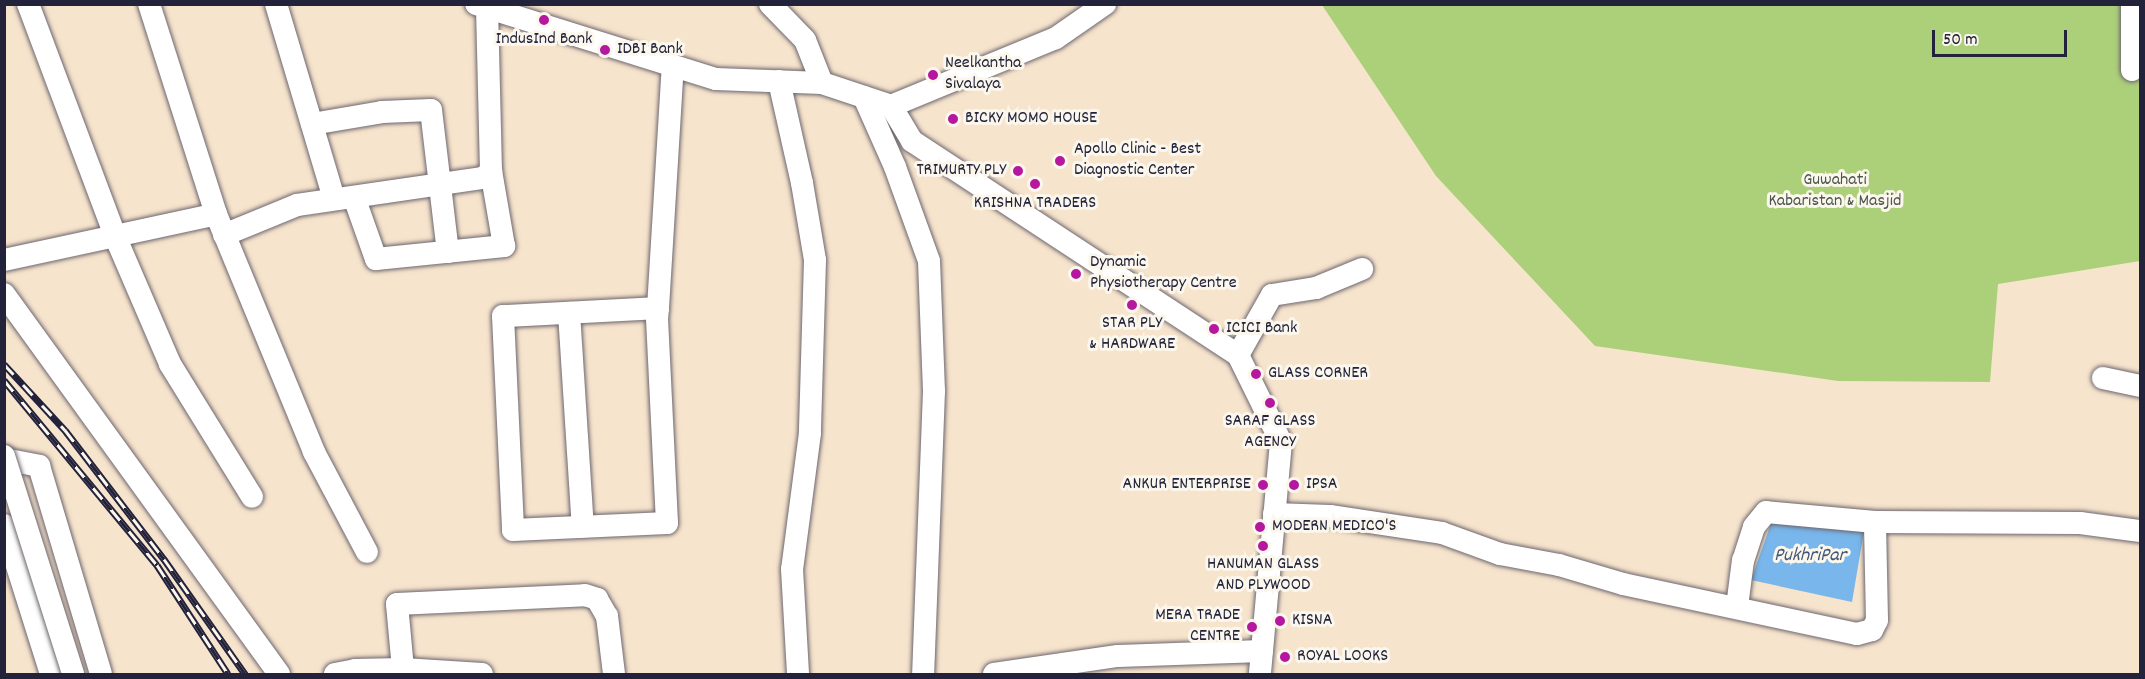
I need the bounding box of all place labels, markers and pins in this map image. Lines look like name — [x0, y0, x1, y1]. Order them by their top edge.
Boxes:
marker: IndusInd Bank — [537, 13, 551, 27]
place label: IndusInd Bank — [496, 29, 592, 51]
place label: IDBI Bank — [617, 39, 683, 61]
marker: IDBI Bank — [598, 43, 612, 57]
place label: Neelkantha Sivalaya — [945, 54, 1021, 97]
marker: Neelkantha Sivalaya — [926, 68, 940, 82]
place label: BICKY MOMO HOUSE — [965, 108, 1097, 130]
marker: BICKY MOMO HOUSE — [946, 112, 960, 126]
place label: Apollo Clinic - Best Diagnostic Center — [1074, 140, 1201, 182]
marker: Apollo Clinic - Best Diagnostic Center — [1051, 152, 1069, 170]
place label: TRIMURTY PLY — [916, 160, 1006, 182]
marker: TRIMURTY PLY — [1011, 164, 1025, 178]
marker: KRISHNA TRADERS — [1028, 177, 1042, 191]
place label: KRISHNA TRADERS — [974, 193, 1096, 215]
place label: Dynamic Physiotherapy Centre — [1090, 253, 1237, 296]
marker: Dynamic Physiotherapy Centre — [1067, 265, 1085, 283]
marker: STAR PLY & HARDWARE — [1125, 298, 1139, 312]
place label: STAR PLY & HARDWARE — [1089, 314, 1175, 356]
place label: ICICI Bank — [1226, 318, 1297, 340]
marker: ICICI Bank — [1207, 322, 1221, 336]
place label: GLASS CORNER — [1268, 363, 1368, 385]
marker: GLASS CORNER — [1249, 367, 1263, 381]
marker: SARAF GLASS AGENCY — [1263, 396, 1277, 410]
place label: SARAF GLASS AGENCY — [1225, 412, 1315, 454]
place label: ANKUR ENTERPRISE — [1123, 474, 1251, 496]
place label: IPSA — [1306, 474, 1338, 496]
marker: ANKUR ENTERPRISE — [1256, 478, 1270, 492]
marker: IPSA — [1287, 478, 1301, 492]
place label: MODERN MEDICO'S — [1272, 516, 1396, 538]
marker: MODERN MEDICO'S — [1253, 520, 1267, 534]
marker: HANUMAN GLASS AND PLYWOOD — [1256, 539, 1270, 553]
place label: HANUMAN GLASS AND PLYWOOD — [1207, 555, 1319, 598]
place label: MERA TRADE CENTRE — [1155, 606, 1240, 648]
place label: KISNA — [1292, 610, 1333, 632]
marker: KISNA — [1273, 614, 1287, 628]
marker: MERA TRADE CENTRE — [1245, 620, 1259, 634]
place label: ROYAL LOOKS — [1297, 646, 1388, 668]
marker: ROYAL LOOKS — [1278, 650, 1292, 664]

